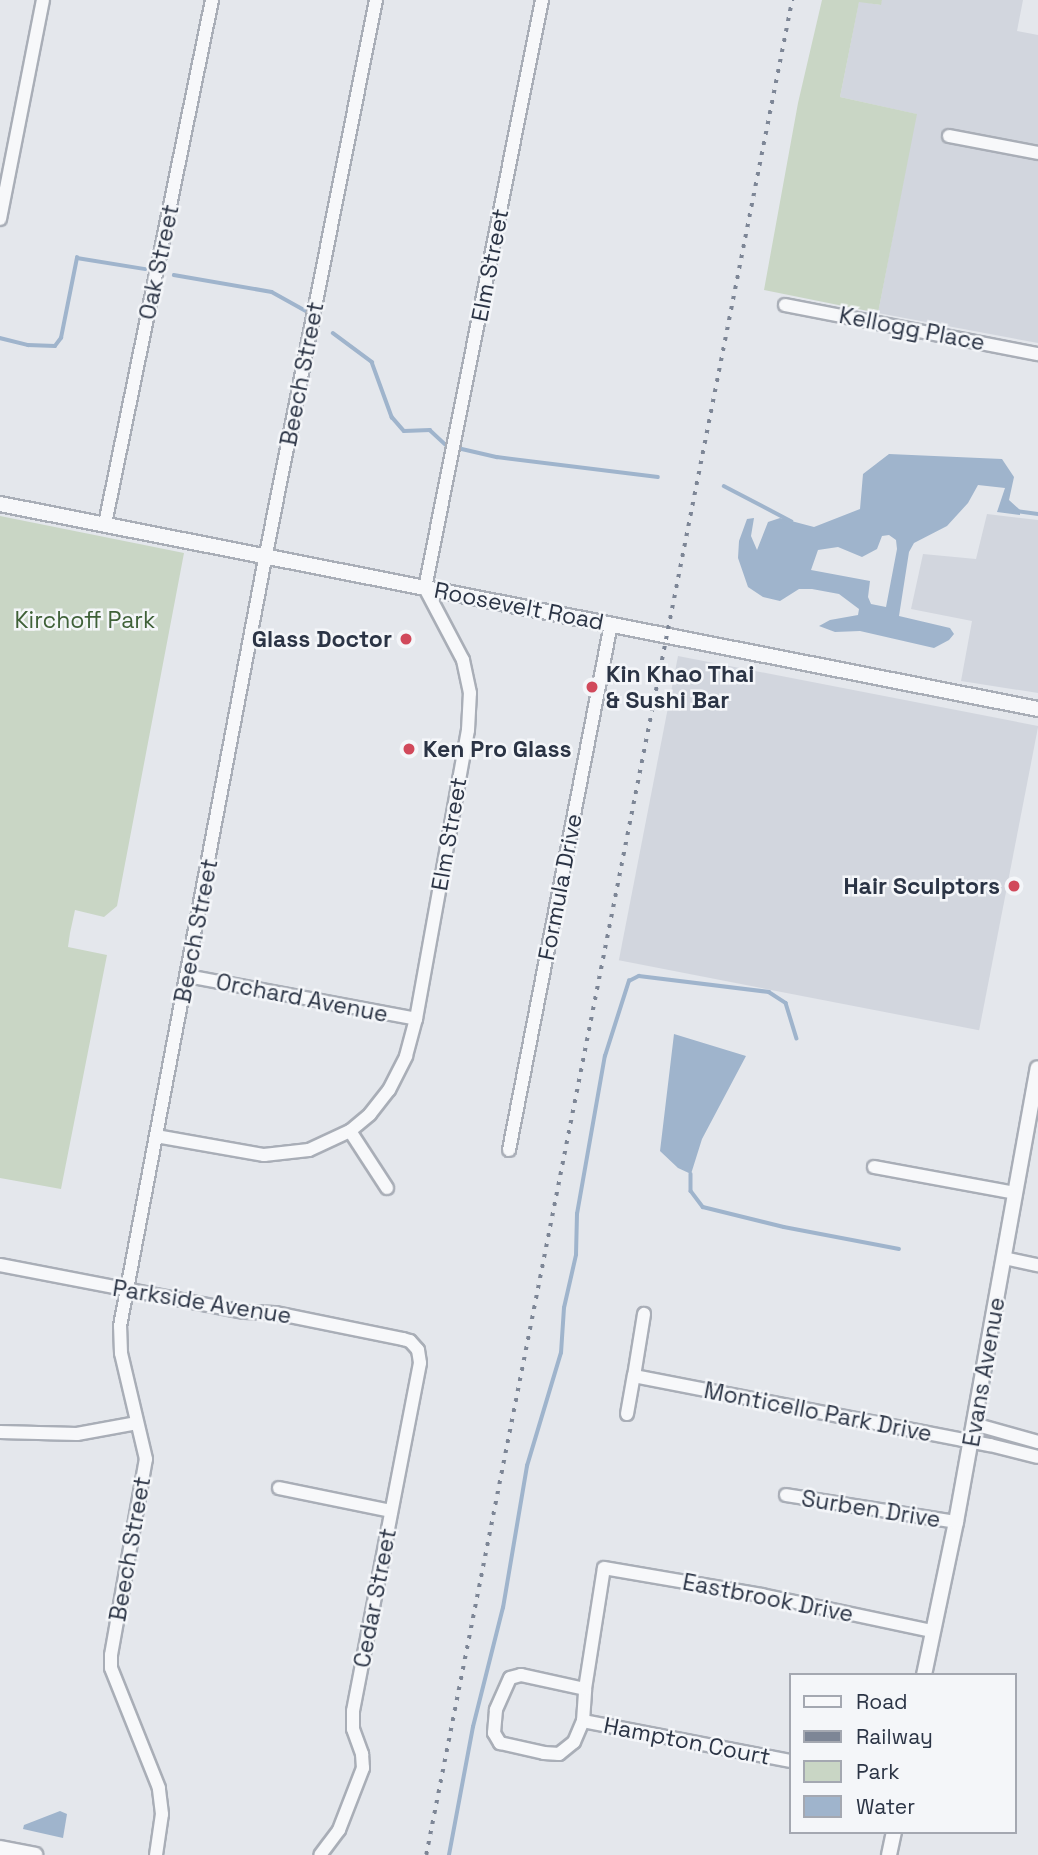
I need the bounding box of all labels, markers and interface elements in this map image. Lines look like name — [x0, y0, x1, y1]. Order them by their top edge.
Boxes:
street label: Oak Street — [133, 202, 185, 322]
street label: Elm Street — [466, 206, 514, 324]
street label: Beech Street — [274, 299, 330, 449]
street label: Kellogg Place — [837, 301, 987, 357]
street label: Roosevelt Road — [432, 576, 606, 636]
park label: Kirchoff Park — [15, 606, 155, 634]
place label: Glass Doctor — [252, 625, 392, 653]
marker: Glass Doctor — [398, 631, 414, 647]
place label: Kin Khao Thai & Sushi Bar — [606, 660, 755, 714]
marker: Kin Khao Thai & Sushi Bar — [584, 679, 600, 695]
place label: Ken Pro Glass — [423, 735, 572, 763]
marker: Ken Pro Glass — [401, 741, 417, 757]
street label: Elm Street — [425, 775, 473, 893]
street label: Formula Drive — [532, 811, 588, 963]
street label: Beech Street — [168, 856, 224, 1006]
place label: Hair Sculptors — [844, 872, 1000, 900]
marker: Hair Sculptors — [1006, 878, 1022, 894]
street label: Orchard Avenue — [214, 968, 390, 1028]
street label: Parkside Avenue — [111, 1274, 293, 1330]
street label: Evans Avenue — [957, 1295, 1011, 1449]
street label: Monticello Park Drive — [702, 1376, 934, 1448]
street label: Beech Street — [104, 1474, 156, 1624]
street label: Surben Drive — [800, 1484, 942, 1534]
street label: Cedar Street — [348, 1526, 402, 1670]
street label: Eastbrook Drive — [680, 1568, 856, 1628]
legend — [790, 1673, 1017, 1834]
text: Road — [856, 1688, 908, 1715]
street label: Hampton Court — [601, 1711, 773, 1771]
text: Railway — [856, 1723, 933, 1750]
text: Park — [856, 1758, 900, 1785]
text: Water — [856, 1793, 915, 1820]

